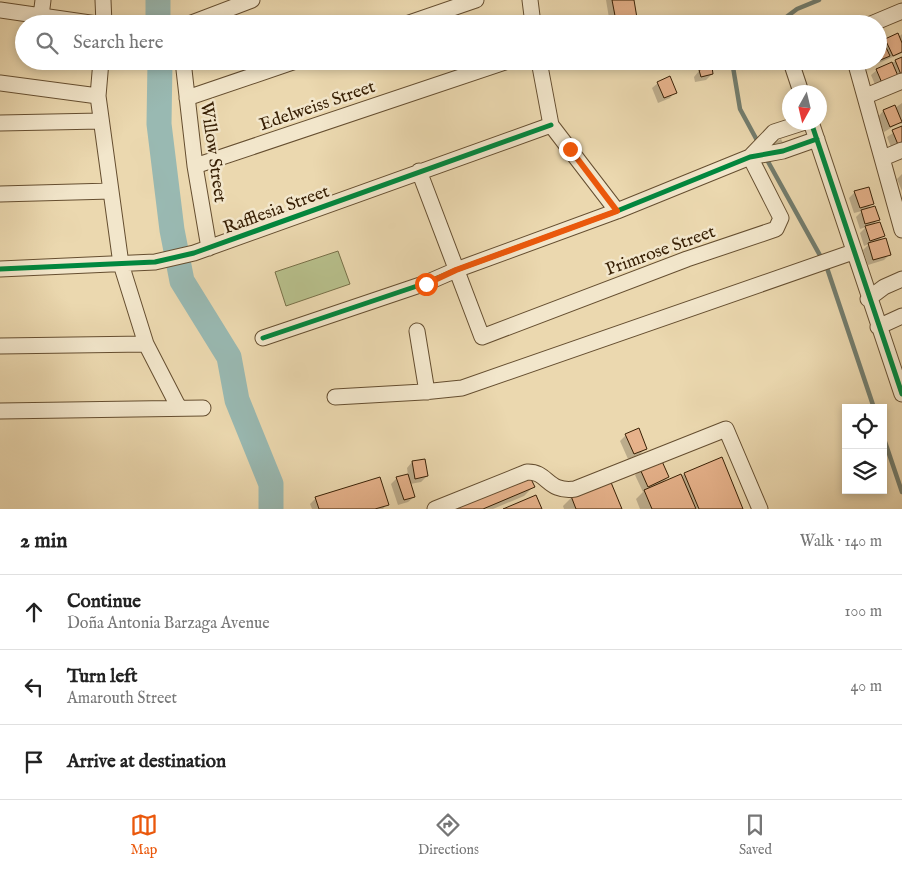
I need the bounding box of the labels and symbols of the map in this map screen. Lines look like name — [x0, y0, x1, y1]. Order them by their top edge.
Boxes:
street label: Edelweiss Street — [257, 76, 378, 137]
north arrow — [782, 85, 827, 130]
street label: Willow Street — [194, 100, 231, 204]
route end — [559, 138, 582, 161]
street label: Rafflesia Street — [220, 181, 333, 240]
street label: Primrose Street — [602, 221, 719, 282]
route start — [415, 273, 438, 296]

